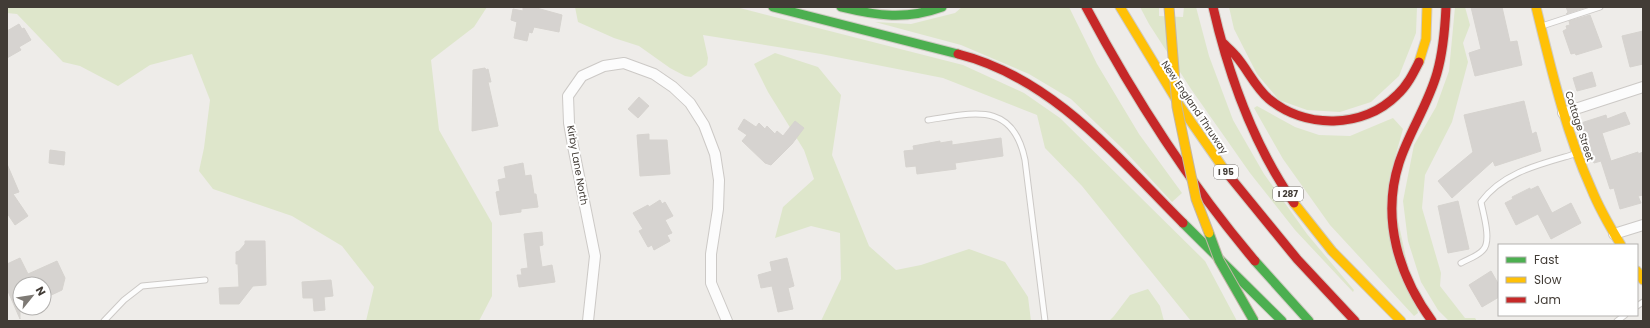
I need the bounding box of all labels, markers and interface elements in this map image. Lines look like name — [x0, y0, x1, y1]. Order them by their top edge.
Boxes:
street label: New England Thruway — [1158, 57, 1232, 157]
street label: Cottage Street — [1561, 89, 1598, 164]
street label: Kirby Lane North — [563, 124, 592, 206]
road number: I 95 — [1214, 165, 1238, 179]
road number: I 287 — [1273, 187, 1303, 201]
legend — [1498, 244, 1638, 316]
text: Fast — [1534, 251, 1559, 268]
text: Slow — [1534, 271, 1562, 288]
north arrow — [12, 276, 52, 316]
text: N — [32, 283, 50, 299]
text: Jam — [1534, 291, 1561, 308]

